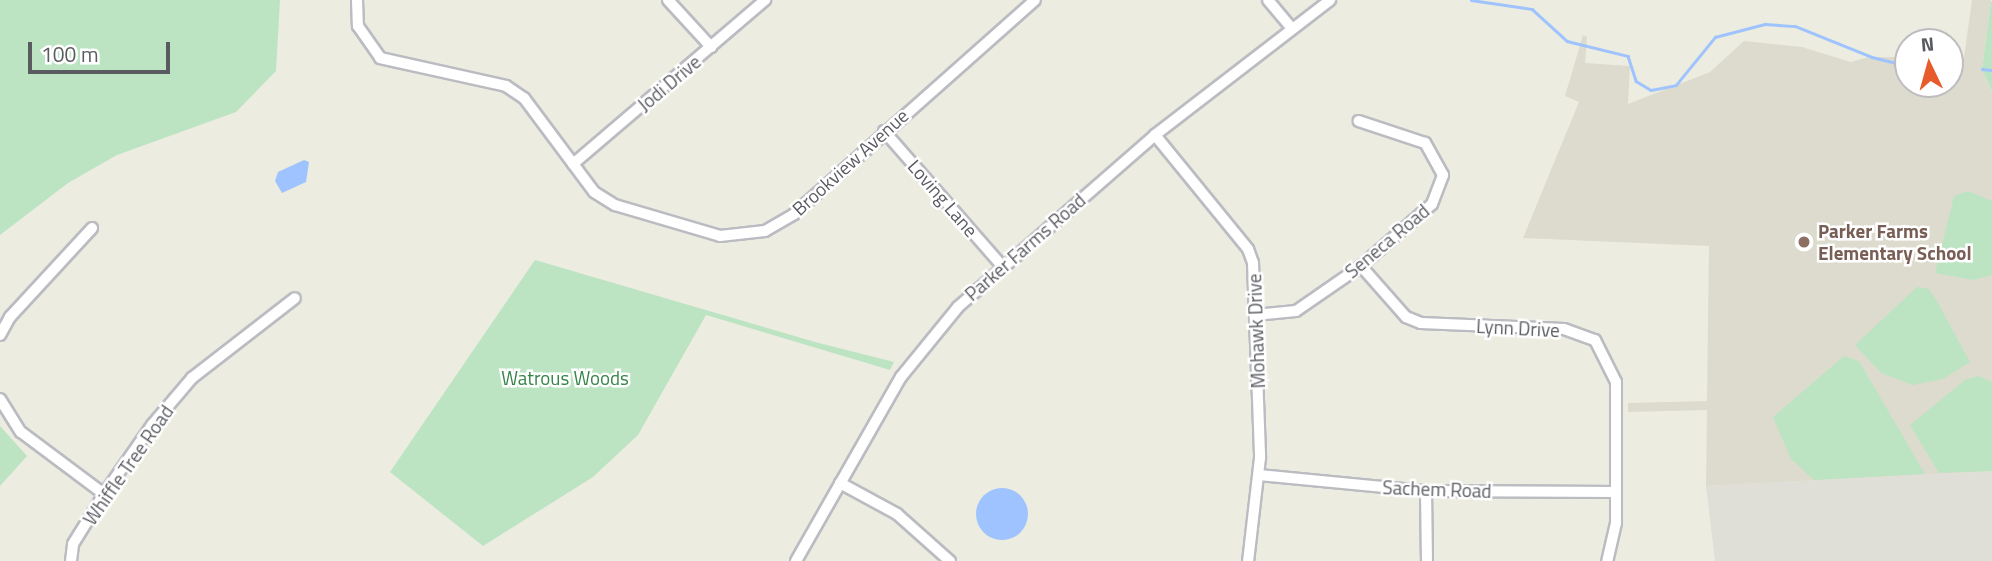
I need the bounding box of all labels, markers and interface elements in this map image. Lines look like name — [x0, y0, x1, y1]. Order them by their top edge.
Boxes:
scale bar — [32, 28, 173, 72]
north arrow — [1894, 28, 1964, 98]
text: N — [1919, 29, 1935, 59]
text: 100 m — [41, 38, 98, 70]
street label: Jodi Drive — [633, 50, 705, 116]
street label: Brookview Avenue — [787, 104, 913, 220]
street label: Loving Lane — [903, 155, 983, 241]
street label: Parker Farms Road — [960, 189, 1090, 305]
street label: Seneca Road — [1340, 199, 1434, 283]
place label: Parker Farms Elementary School — [1818, 220, 1972, 264]
marker: Parker Farms Elementary School — [1796, 234, 1812, 250]
street label: Mohawk Drive — [1243, 273, 1269, 389]
street label: Lynn Drive — [1476, 314, 1560, 342]
park label: Watrous Woods — [501, 367, 629, 389]
street label: Whiffle Tree Road — [78, 401, 178, 529]
street label: Sachem Road — [1382, 476, 1492, 502]

